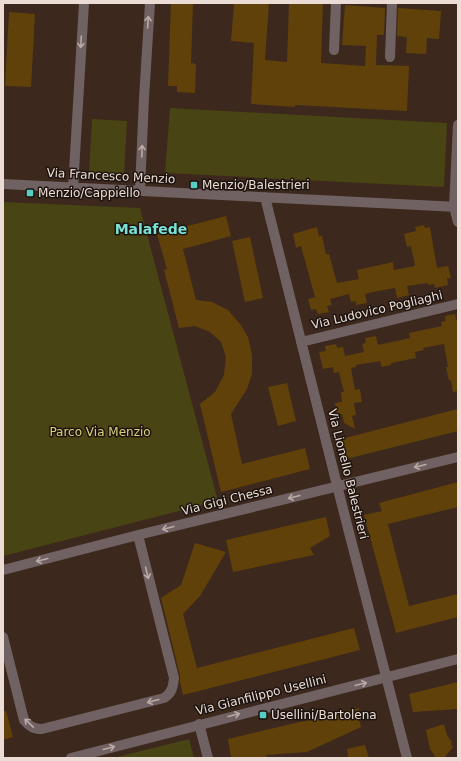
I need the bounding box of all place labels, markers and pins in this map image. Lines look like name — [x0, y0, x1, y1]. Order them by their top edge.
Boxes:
place label: Menzio/Balestrieri — [202, 178, 310, 192]
marker: Menzio/Balestrieri — [189, 180, 199, 190]
place label: Menzio/Cappiello — [38, 186, 140, 200]
marker: Menzio/Cappiello — [25, 188, 35, 198]
place label: Usellini/Bartolena — [271, 708, 377, 722]
marker: Usellini/Bartolena — [258, 710, 268, 720]

